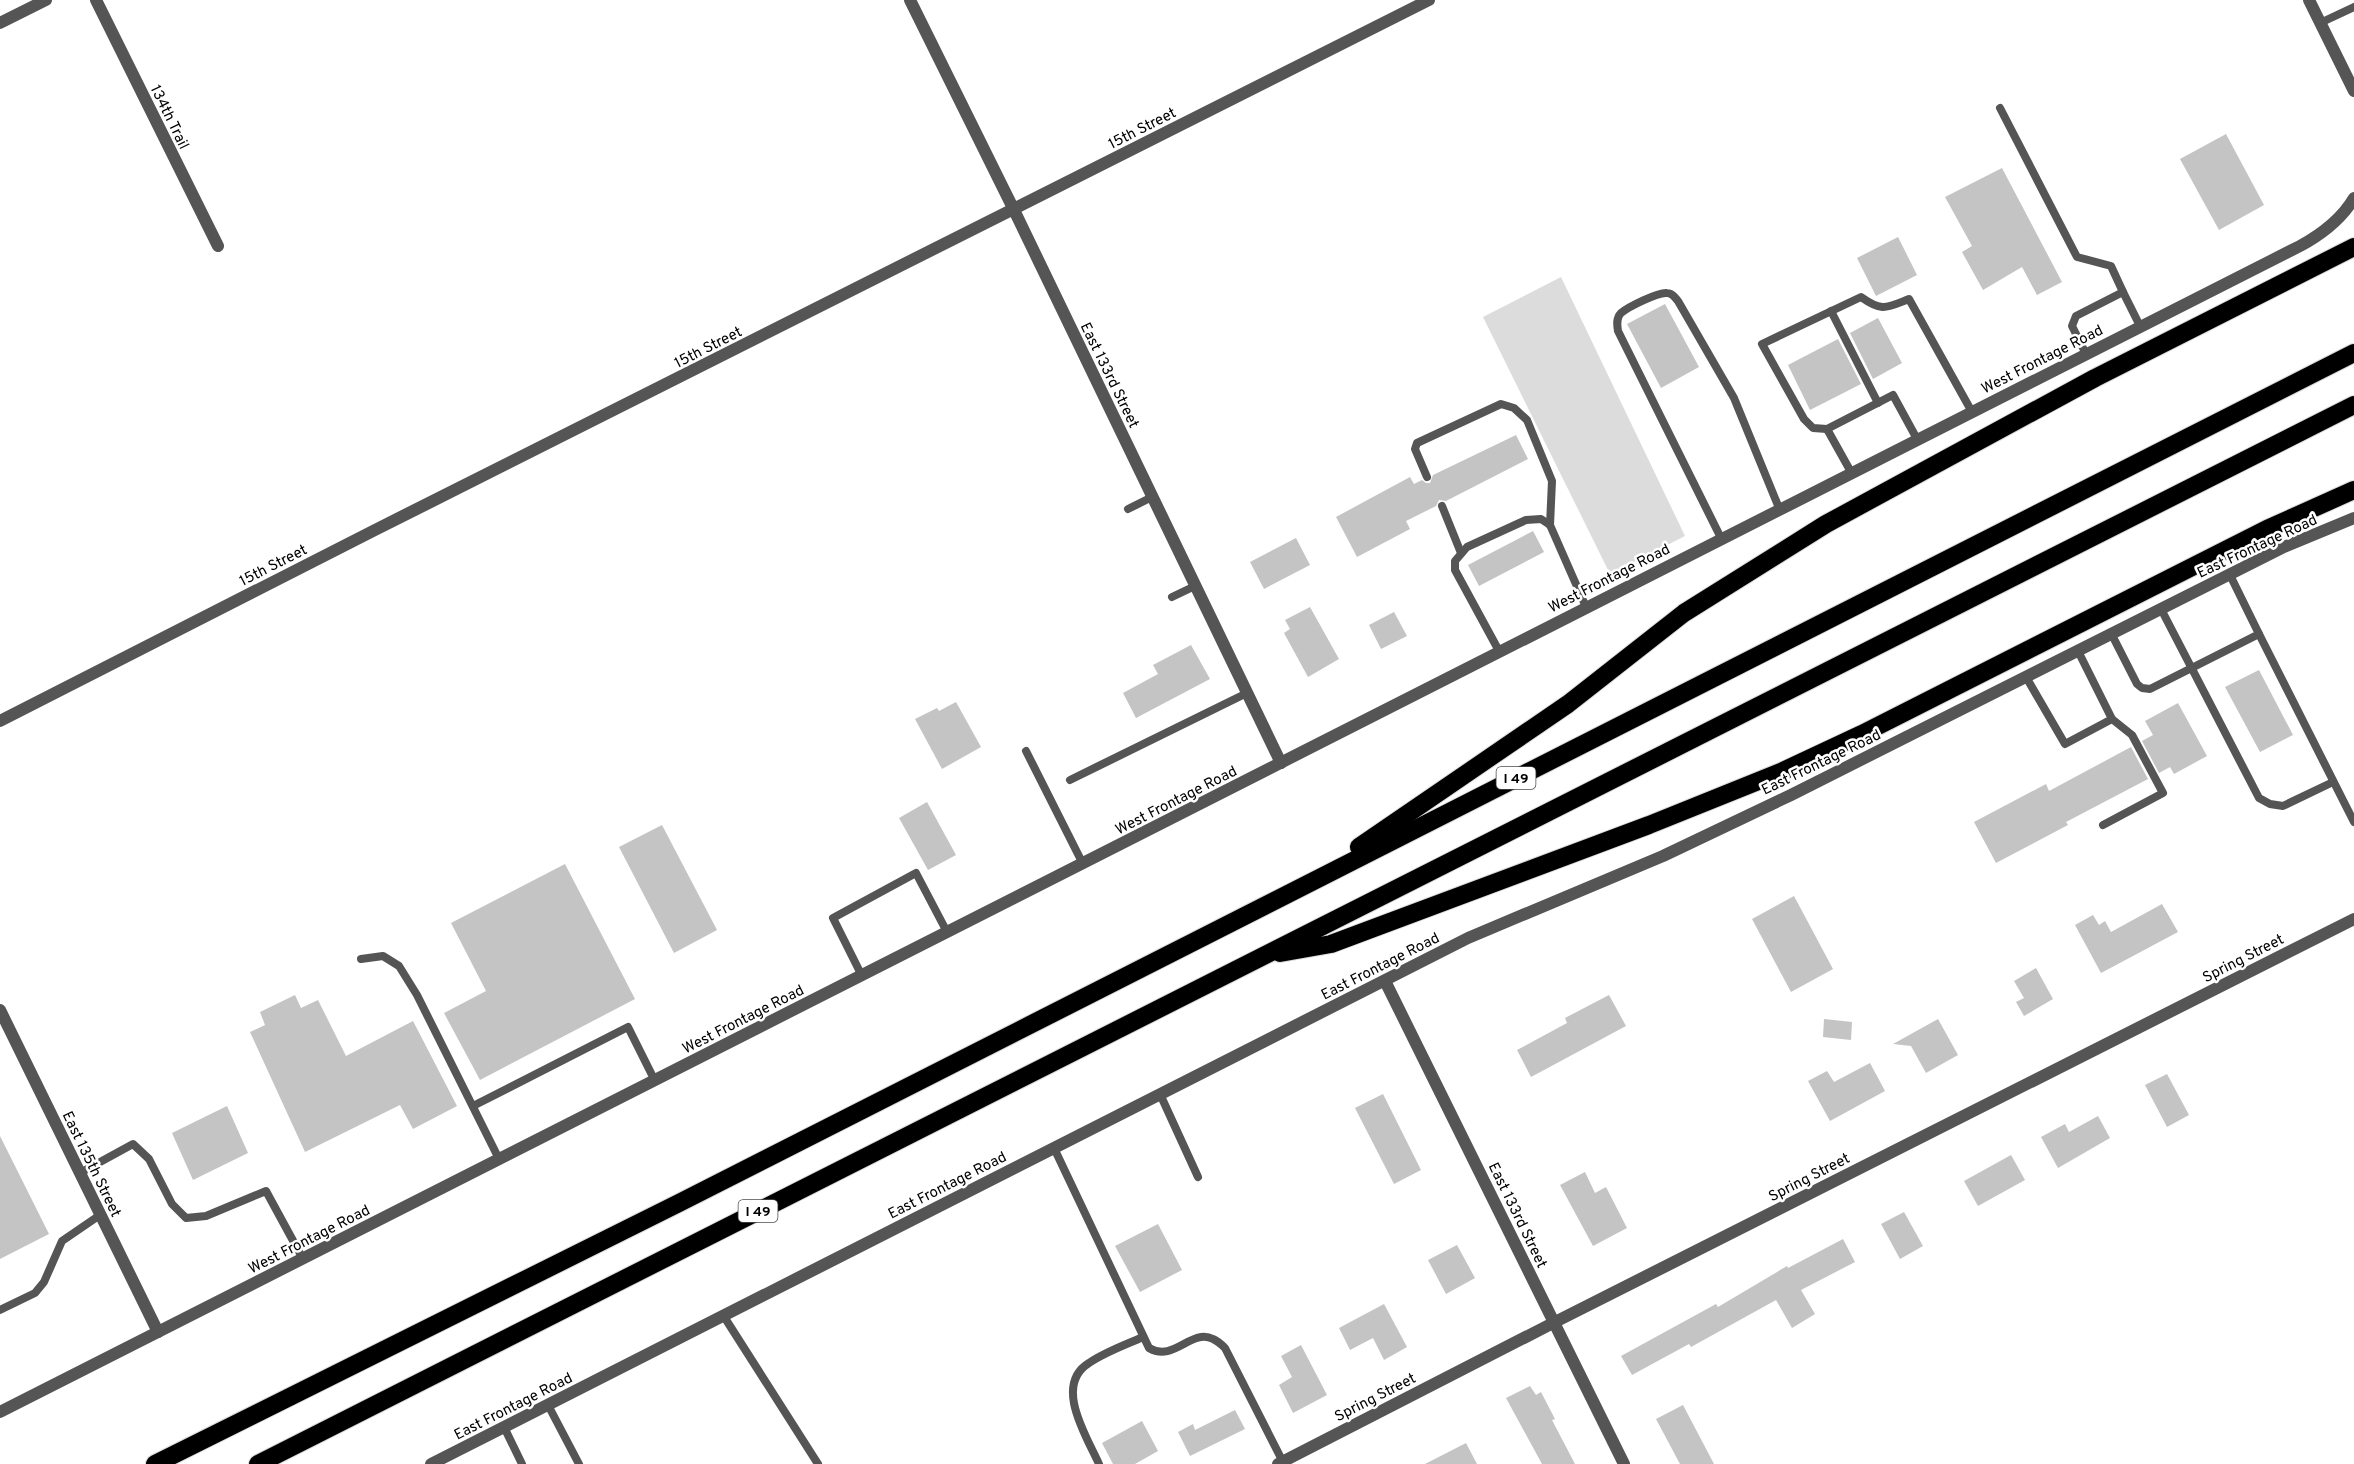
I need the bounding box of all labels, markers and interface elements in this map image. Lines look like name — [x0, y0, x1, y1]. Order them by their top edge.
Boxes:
street label: 134th Trail — [145, 82, 192, 153]
street label: 15th Street — [1106, 104, 1180, 154]
street label: East 133rd Street — [1075, 320, 1142, 432]
street label: West Frontage Road — [1979, 321, 2107, 399]
street label: 15th Street — [672, 323, 746, 373]
street label: East Frontage Road — [2194, 511, 2321, 584]
street label: West Frontage Road — [1546, 540, 1674, 618]
street label: 15th Street — [237, 541, 311, 591]
street label: East Frontage Road — [1759, 726, 1884, 800]
street label: West Frontage Road — [1113, 762, 1241, 840]
road number: I 49 — [1496, 767, 1536, 789]
street label: East Frontage Road — [1318, 929, 1443, 1005]
street label: Spring Street — [2200, 931, 2288, 988]
street label: West Frontage Road — [680, 981, 808, 1059]
street label: East 135th Street — [57, 1109, 124, 1221]
street label: East Frontage Road — [885, 1148, 1010, 1224]
street label: Spring Street — [1766, 1150, 1854, 1207]
street label: East 133rd Street — [1483, 1160, 1550, 1272]
road number: I 49 — [738, 1200, 777, 1222]
street label: West Frontage Road — [246, 1201, 374, 1279]
street label: East Frontage Road — [451, 1369, 576, 1445]
street label: Spring Street — [1332, 1370, 1420, 1427]

